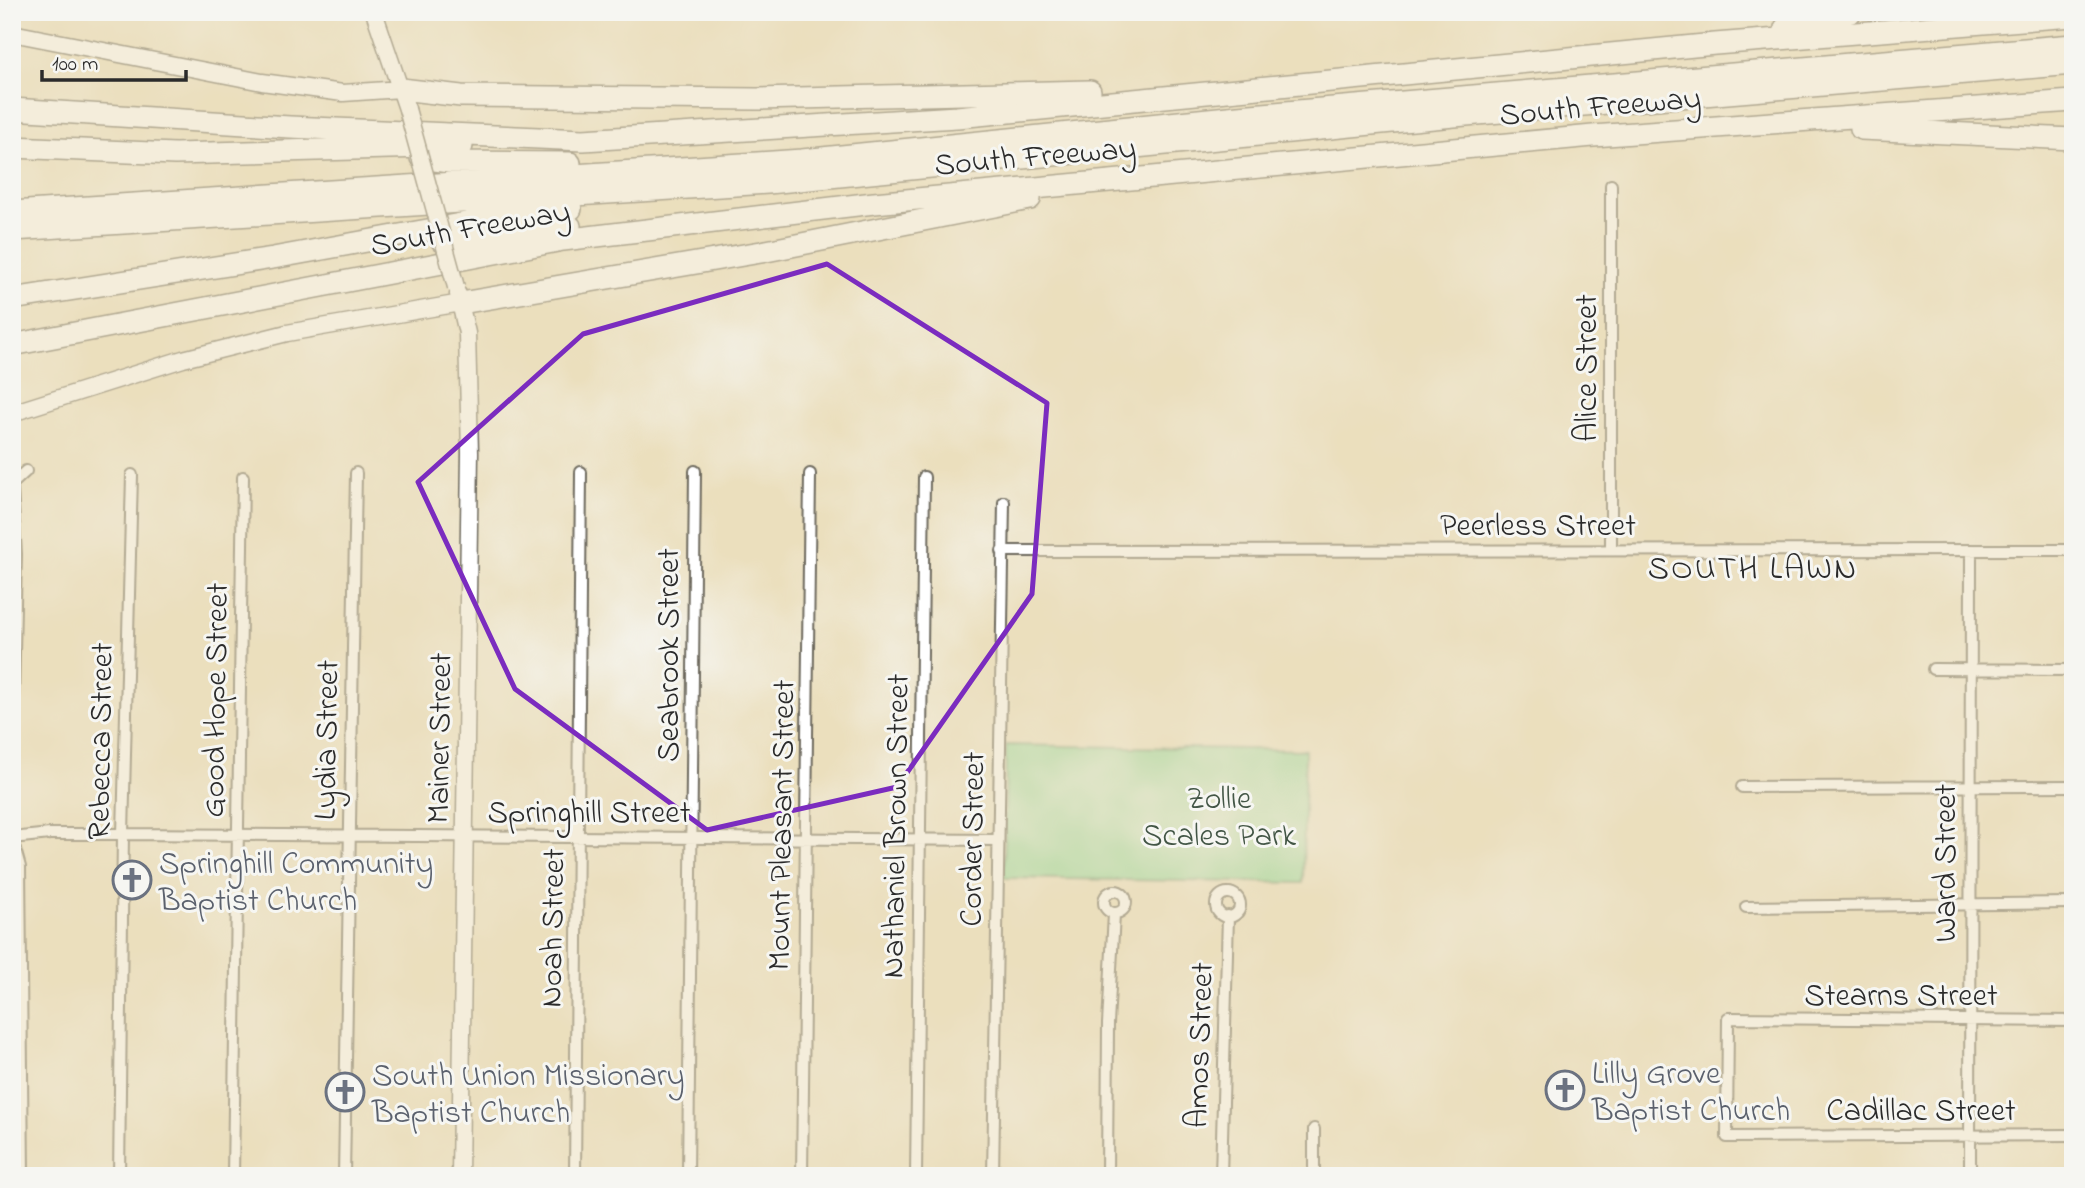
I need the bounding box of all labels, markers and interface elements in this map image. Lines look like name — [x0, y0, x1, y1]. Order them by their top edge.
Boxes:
scale bar — [42, 38, 186, 82]
text: 100 m — [52, 50, 98, 80]
street label: South Freeway — [1498, 76, 1703, 141]
street label: South Freeway — [933, 126, 1138, 191]
street label: South Freeway — [367, 190, 574, 271]
street label: Alice Street — [1565, 294, 1612, 442]
street label: Peerless Street — [1440, 504, 1636, 551]
district label: SOUTH LAWN — [1648, 546, 1858, 594]
street label: Seabrook Street — [647, 548, 694, 762]
street label: Good Hope Street — [192, 582, 243, 818]
street label: Rebecca Street — [77, 642, 128, 840]
street label: Mainer Street — [417, 652, 466, 824]
street label: Lydia Street — [304, 659, 353, 821]
street label: Nathaniel Brown Street — [871, 673, 924, 979]
street label: Mount Pleasant Street — [757, 679, 810, 971]
street label: Corder Street — [949, 751, 1000, 927]
park label: Zollie Scales Park — [1142, 777, 1297, 861]
street label: Ward Street — [1924, 783, 1971, 942]
street label: Springhill Street — [488, 791, 691, 838]
place label: Springhill Community Baptist Church — [158, 842, 433, 926]
street label: Noah Street — [530, 848, 579, 1008]
church icon: Springhill Community Baptist Church — [111, 859, 153, 901]
street label: Amos Street — [1175, 961, 1228, 1129]
street label: Stearns Street — [1804, 974, 1998, 1021]
place label: Lilly Grove Baptist Church — [1591, 1052, 1790, 1136]
place label: South Union Missionary Baptist Church — [371, 1054, 684, 1138]
church icon: Lilly Grove Baptist Church — [1544, 1069, 1586, 1111]
church icon: South Union Missionary Baptist Church — [324, 1071, 366, 1113]
street label: Cadillac Street — [1826, 1089, 2016, 1136]

